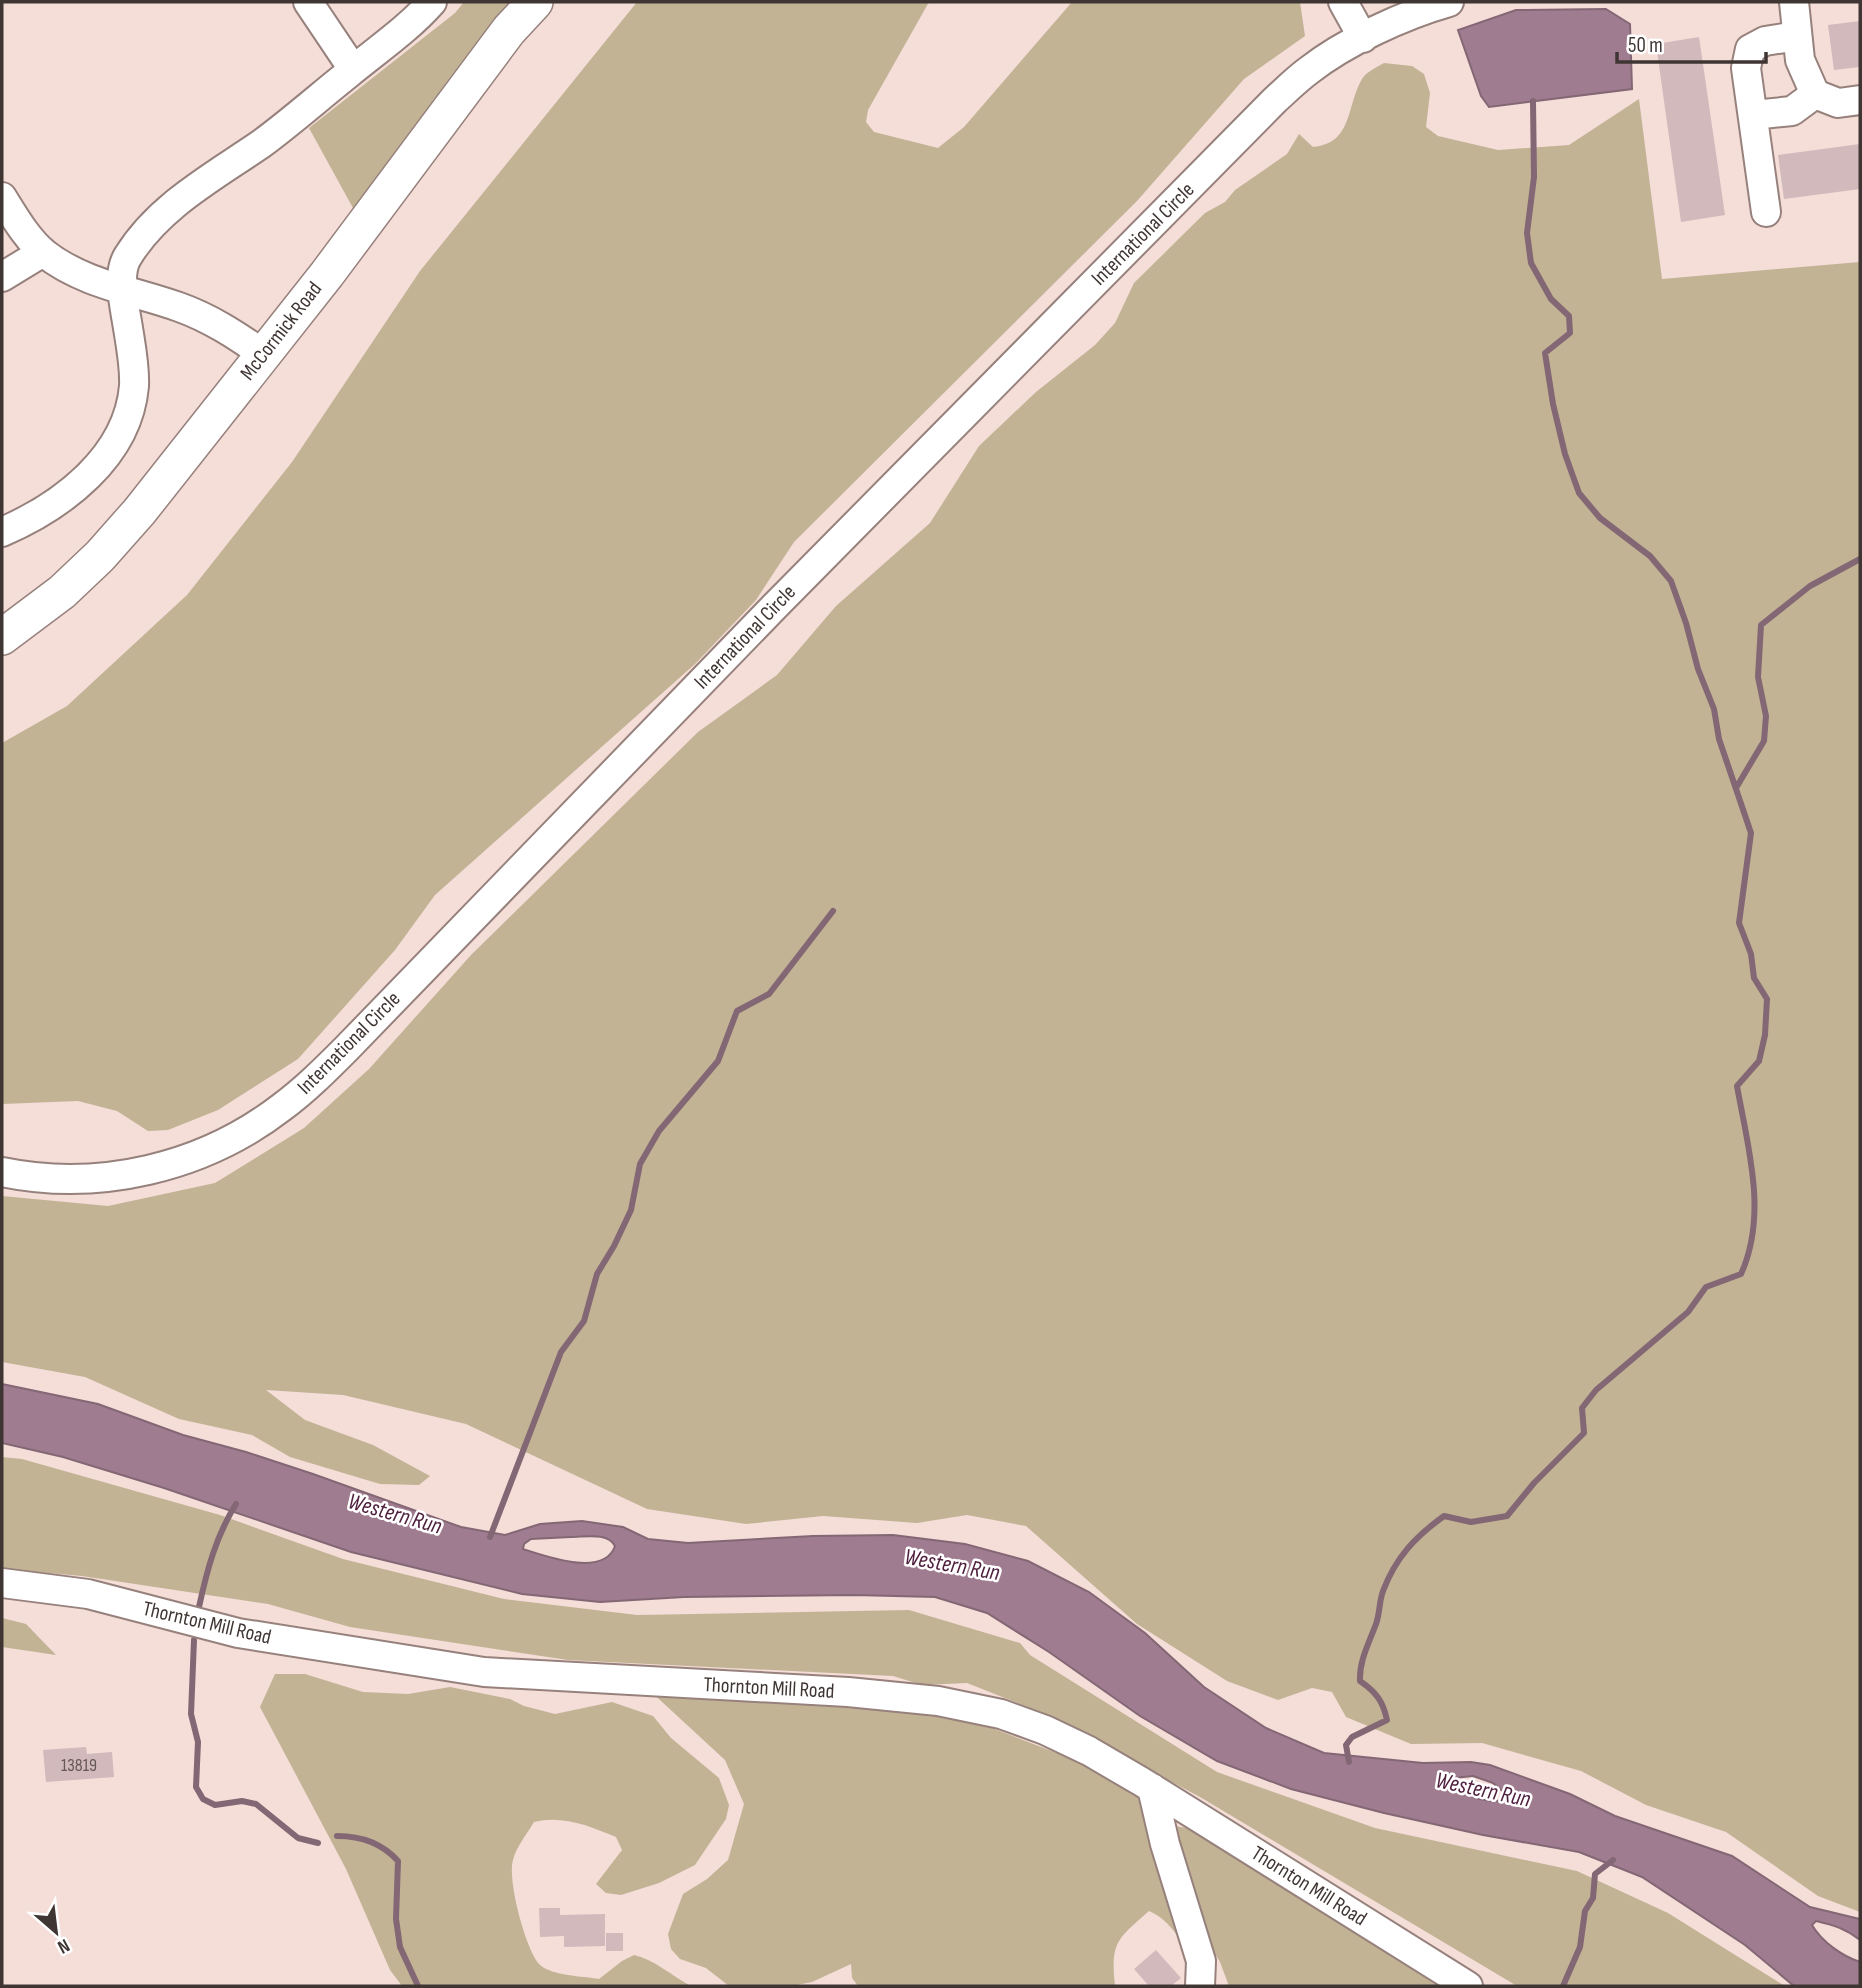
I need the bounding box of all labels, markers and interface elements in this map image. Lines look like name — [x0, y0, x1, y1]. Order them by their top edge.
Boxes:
scale bar — [1617, 21, 1766, 65]
text: 50 m — [1628, 33, 1663, 58]
street label: International Circle — [1086, 177, 1200, 291]
street label: McCormick Road — [235, 277, 327, 385]
street label: International Circle — [689, 580, 801, 694]
street label: International Circle — [292, 986, 406, 1100]
water label: Western Run — [345, 1487, 445, 1541]
water label: Western Run — [902, 1543, 1002, 1587]
street label: Thornton Mill Road — [140, 1596, 274, 1650]
street label: Thornton Mill Road — [703, 1672, 835, 1704]
house number: 13819 — [61, 1755, 97, 1776]
water label: Western Run — [1433, 1766, 1533, 1814]
street label: Thornton Mill Road — [1247, 1841, 1371, 1931]
north arrow — [21, 1897, 91, 1967]
text: N — [53, 1933, 73, 1958]

